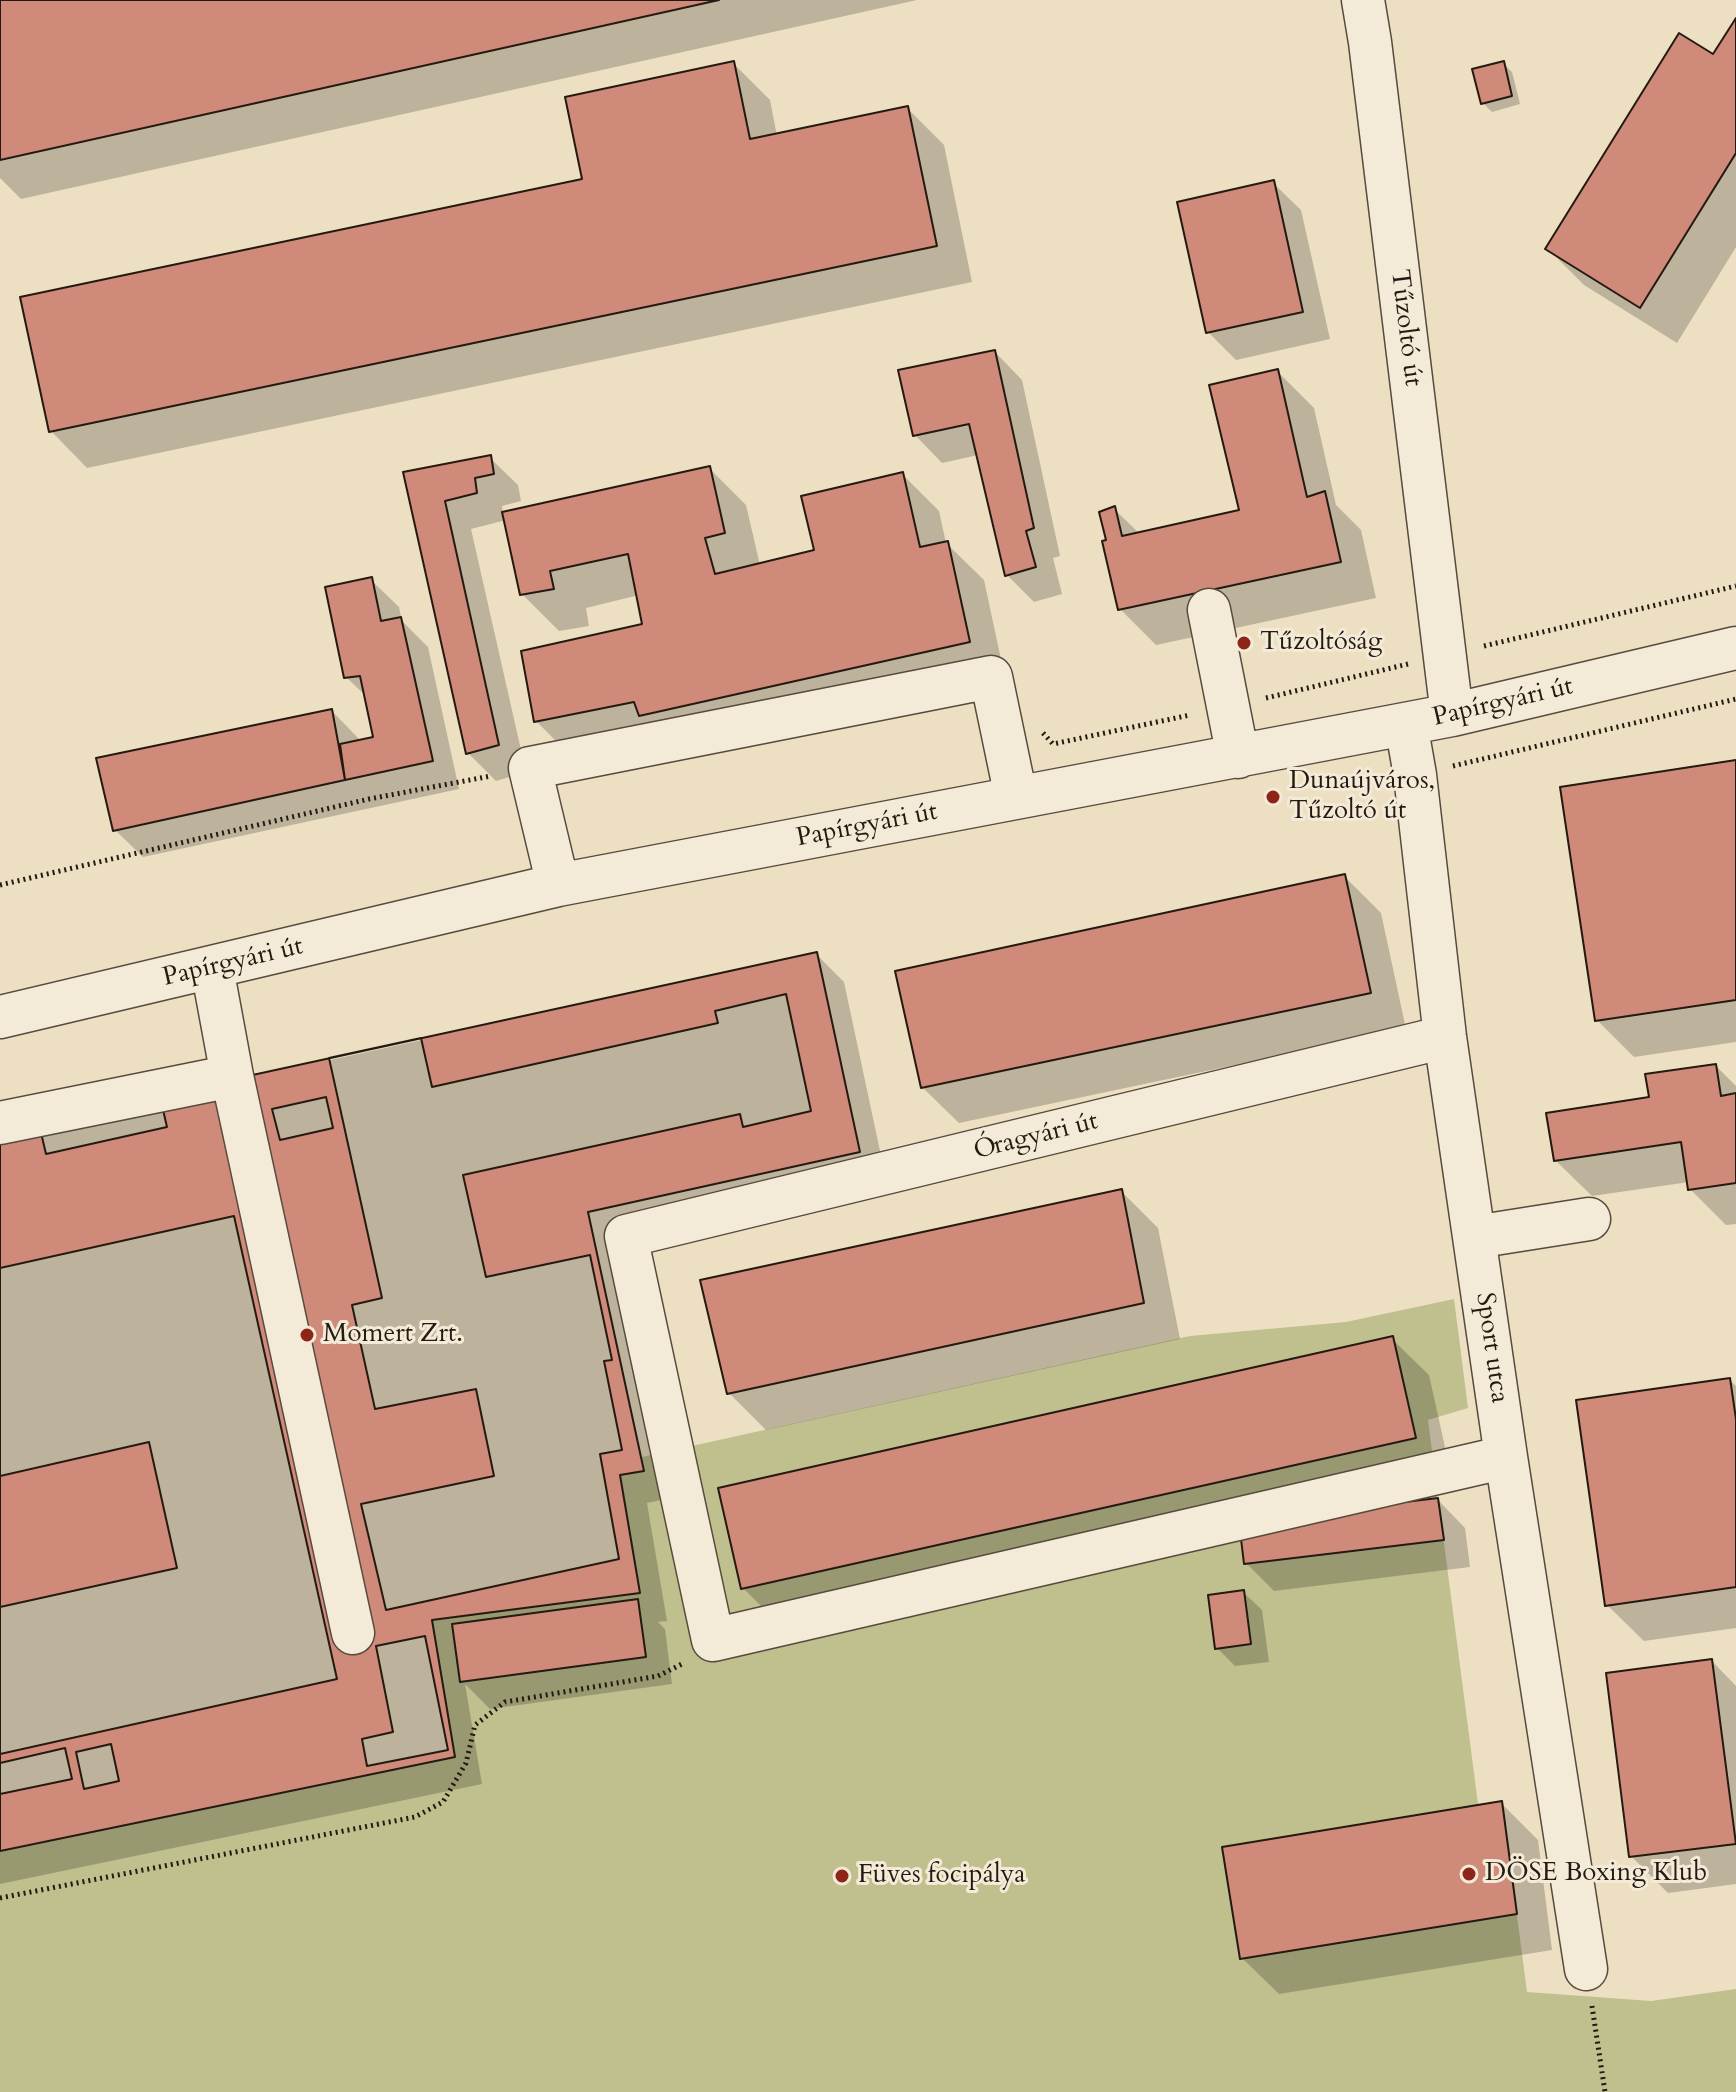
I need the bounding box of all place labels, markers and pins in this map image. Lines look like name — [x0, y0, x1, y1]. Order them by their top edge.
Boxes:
place label: Tűzoltóság — [1260, 627, 1382, 659]
marker: Tűzoltóság — [1235, 634, 1253, 652]
place label: Dunaújváros, Tűzoltó út — [1289, 766, 1435, 828]
marker: Dunaújváros, Tűzoltó út — [1264, 788, 1282, 806]
place label: Momert Zrt. — [323, 1319, 463, 1351]
marker: Momert Zrt. — [298, 1326, 316, 1344]
place label: DÖSE Boxing Klub — [1485, 1858, 1707, 1890]
place label: Füves focipálya — [858, 1860, 1026, 1892]
marker: DÖSE Boxing Klub — [1460, 1865, 1478, 1883]
marker: Füves focipálya — [833, 1867, 851, 1885]

